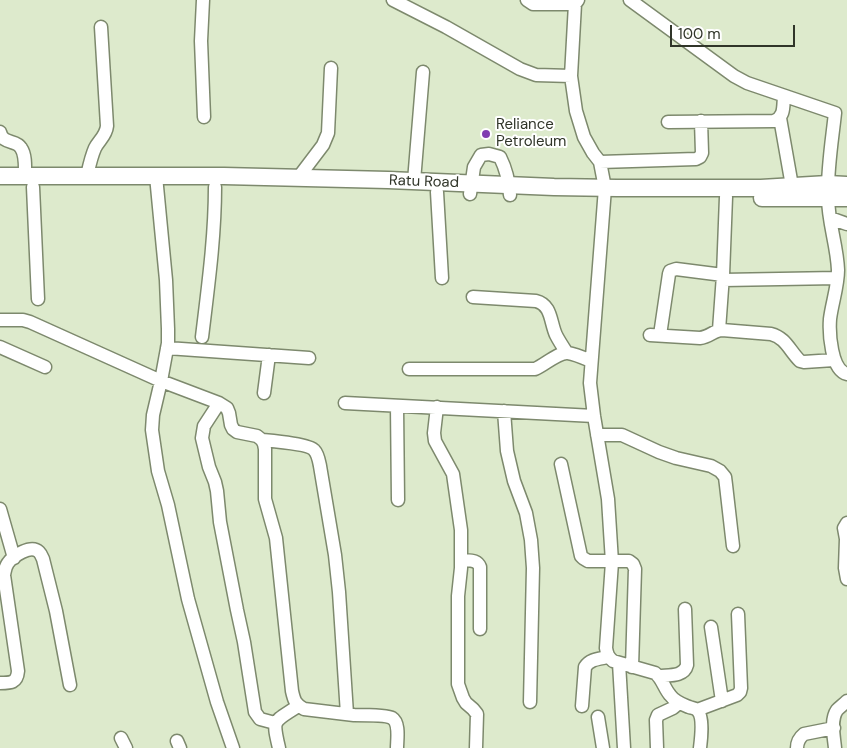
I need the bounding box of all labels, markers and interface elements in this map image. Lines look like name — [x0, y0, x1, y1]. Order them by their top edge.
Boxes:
scale bar — [672, 15, 797, 47]
text: 100 m — [678, 24, 721, 44]
place label: Reliance Petroleum — [496, 116, 566, 151]
marker: Reliance Petroleum — [480, 128, 492, 140]
street label: Ratu Road — [389, 172, 459, 192]

